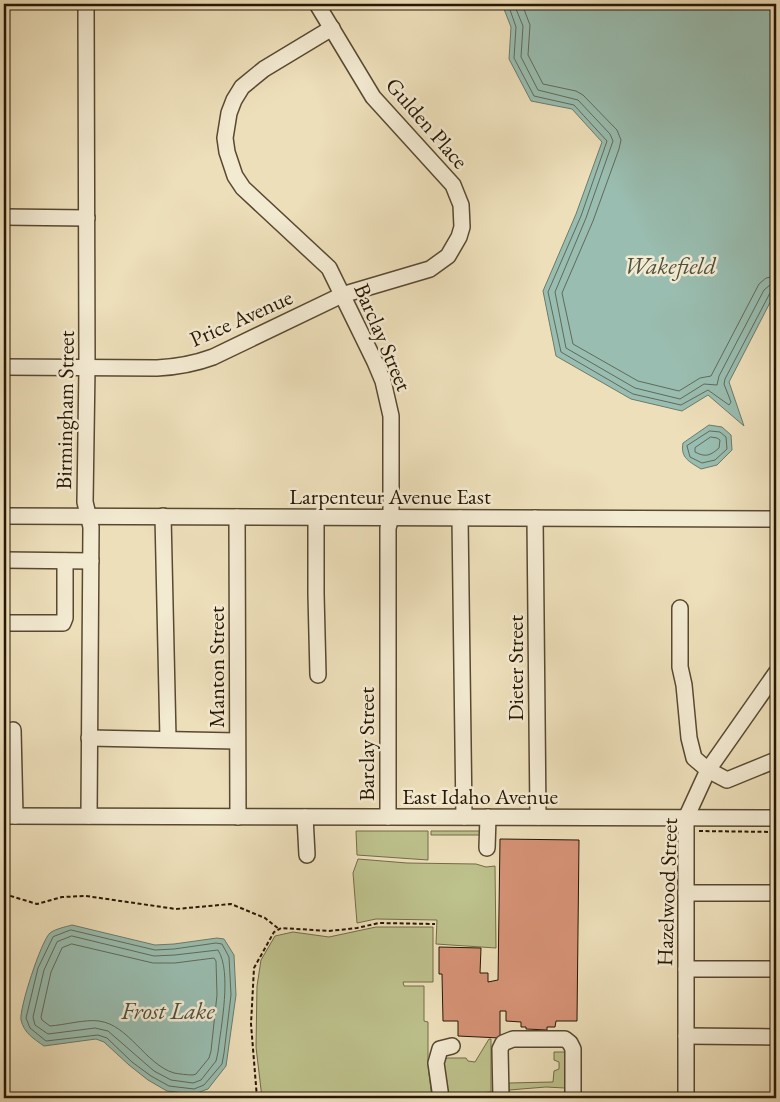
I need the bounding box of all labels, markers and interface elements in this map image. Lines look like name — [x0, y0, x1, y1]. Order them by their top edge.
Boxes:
street label: Gulden Place — [379, 71, 475, 175]
water label: Wakefield — [624, 250, 717, 281]
street label: Barclay Street — [347, 279, 419, 395]
street label: Price Avenue — [185, 282, 297, 354]
street label: Birmingham Street — [49, 330, 81, 490]
street label: Larpenteur Avenue East — [289, 482, 491, 511]
street label: Manton Street — [202, 606, 231, 728]
street label: Dieter Street — [501, 615, 530, 721]
street label: Barclay Street — [352, 687, 381, 801]
street label: East Idaho Avenue — [402, 782, 559, 811]
street label: Hazelwood Street — [650, 817, 684, 967]
water label: Frost Lake — [120, 995, 215, 1026]

